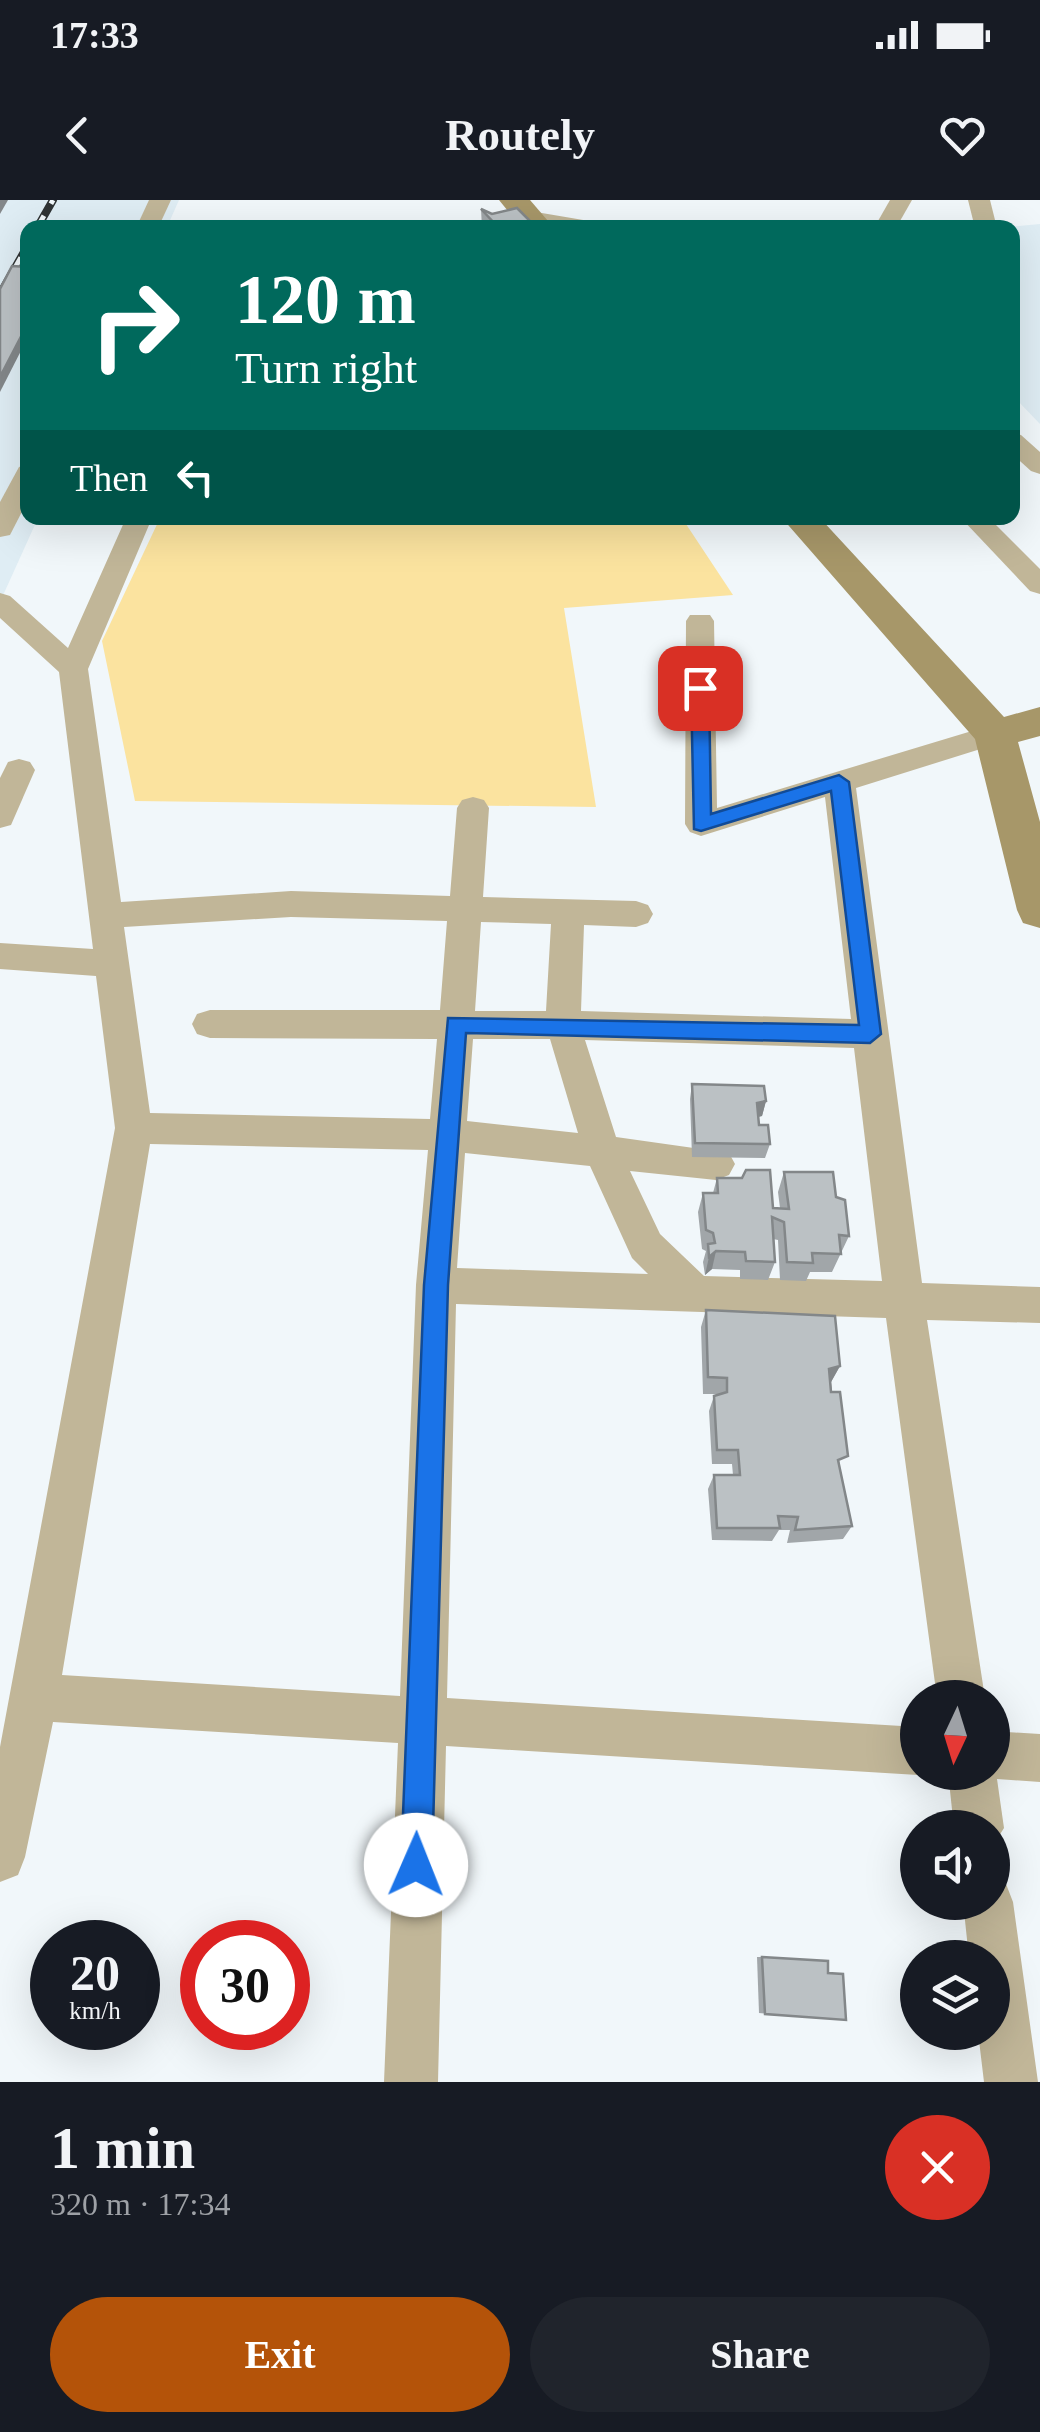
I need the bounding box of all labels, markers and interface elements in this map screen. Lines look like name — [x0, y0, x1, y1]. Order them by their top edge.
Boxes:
text: 17:33 — [50, 14, 139, 56]
icon: back — [50, 108, 105, 163]
icon: heart — [935, 108, 990, 163]
text: Routely — [445, 110, 595, 160]
icon: right — [70, 260, 200, 390]
text: 120 m — [235, 261, 416, 338]
text: Turn right — [235, 343, 417, 393]
icon: left — [168, 450, 223, 505]
text: Then — [70, 457, 148, 499]
pin — [658, 646, 743, 731]
icon: arrive — [673, 661, 728, 716]
north arrow — [900, 1680, 1010, 1790]
map controls — [900, 1680, 1010, 2050]
button: sound — [900, 1810, 1010, 1920]
position arrow — [364, 1813, 468, 1917]
speed limit sign: 30 — [180, 1920, 310, 2050]
button: layers — [900, 1940, 1010, 2050]
text: 20 — [70, 1945, 120, 2001]
text: km/h — [69, 1997, 121, 2024]
text: 1 min — [50, 2115, 195, 2181]
button: close — [885, 2115, 990, 2220]
text: 320 m · 17:34 — [50, 2186, 230, 2222]
button: Exit — [50, 2297, 510, 2412]
button: Share — [530, 2297, 990, 2412]

